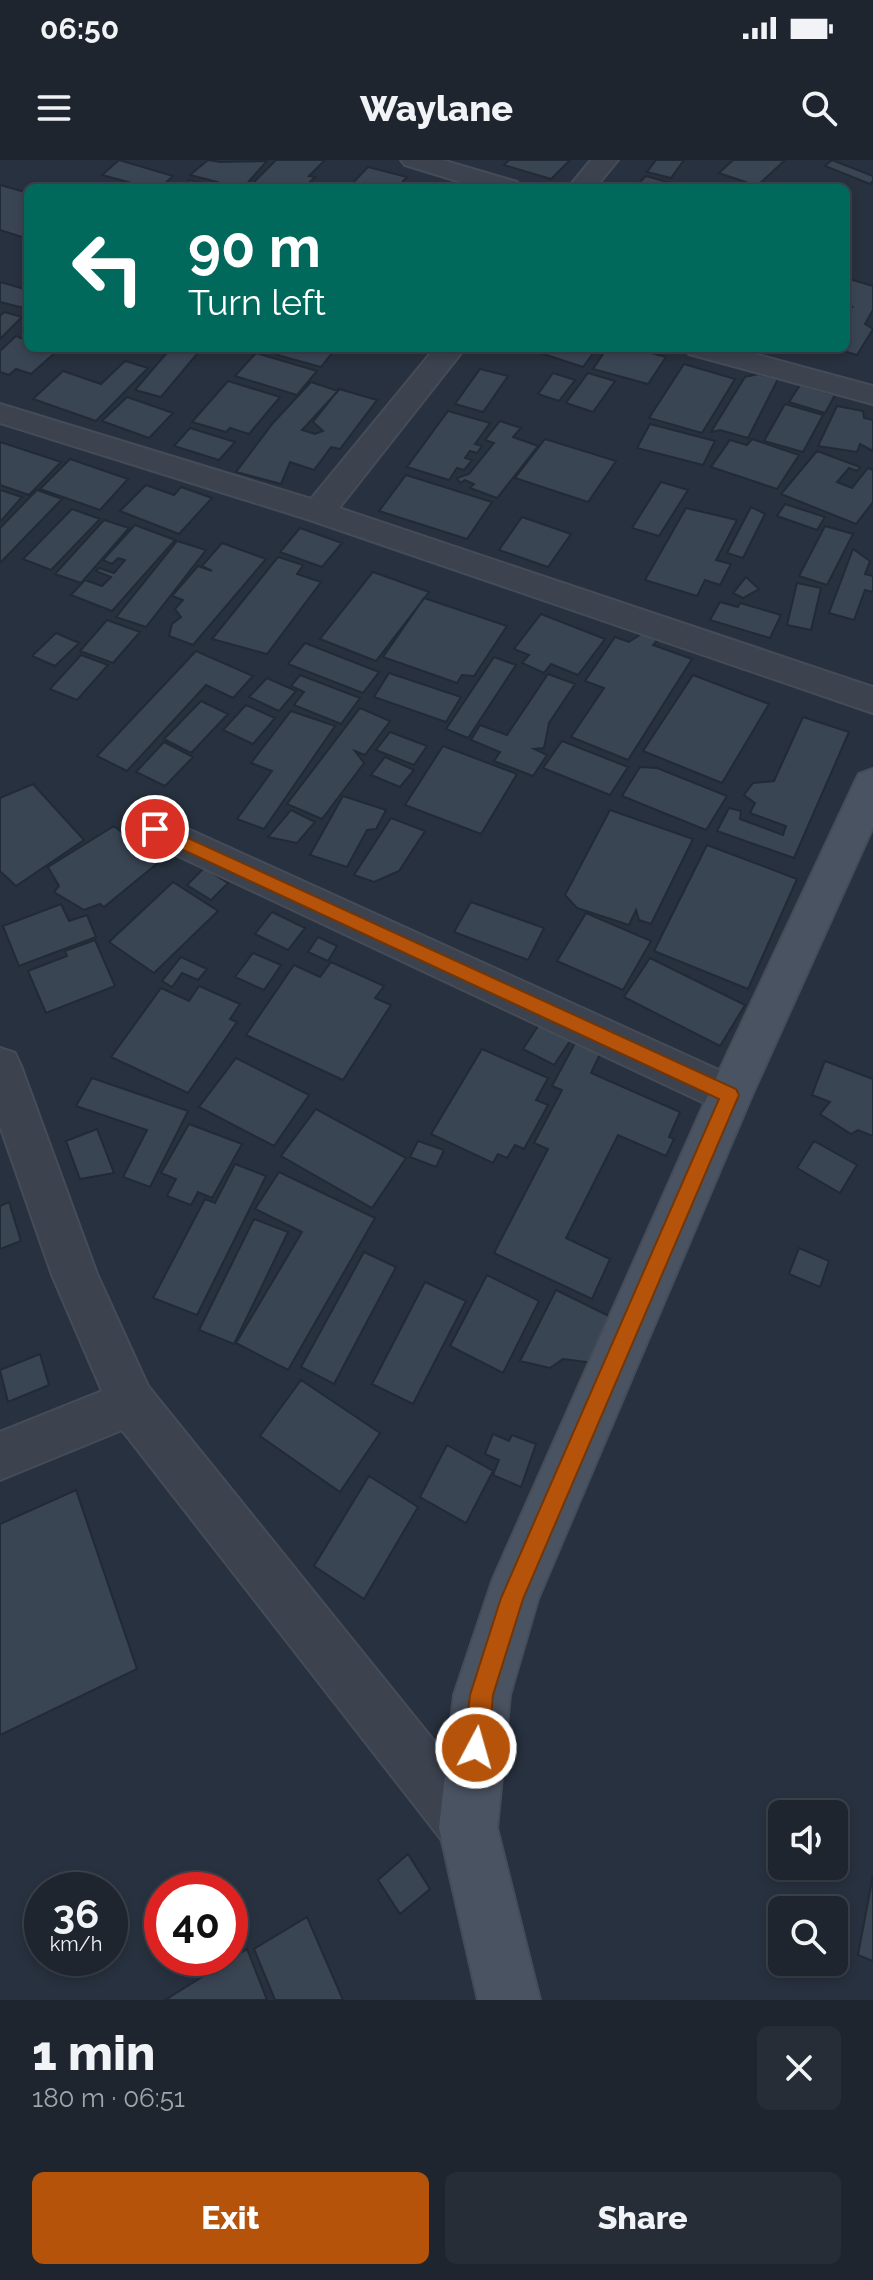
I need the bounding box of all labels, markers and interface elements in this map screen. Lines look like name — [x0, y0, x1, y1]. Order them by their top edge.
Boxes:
text: 06:50 — [40, 11, 119, 46]
icon: menu — [32, 86, 76, 130]
icon: search — [797, 86, 841, 130]
text: Waylane — [360, 87, 513, 129]
text: 90 m — [188, 214, 321, 280]
icon: left — [56, 216, 160, 320]
text: Turn left — [188, 281, 326, 323]
pin — [121, 795, 189, 863]
icon: arrive — [133, 807, 177, 851]
position arrow — [434, 1706, 518, 1790]
map controls — [768, 1800, 848, 1976]
button: sound — [768, 1800, 848, 1880]
speed limit sign: 40 — [144, 1872, 248, 1976]
text: 36 — [53, 1890, 99, 1937]
button: search — [768, 1896, 848, 1976]
text: km/h — [50, 1932, 102, 1956]
text: 1 min — [32, 2025, 155, 2081]
button: close — [757, 2026, 841, 2110]
text: 180 m · 06:51 — [32, 2083, 185, 2113]
button: Exit — [32, 2172, 429, 2264]
button: Share — [445, 2172, 841, 2264]

